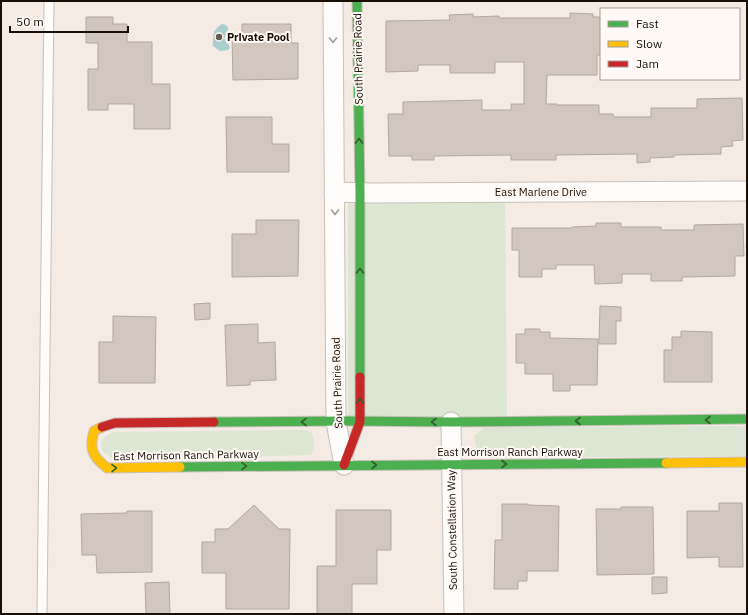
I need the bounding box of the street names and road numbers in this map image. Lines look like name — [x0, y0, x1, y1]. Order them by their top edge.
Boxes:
street label: South Prairie Road — [350, 13, 366, 105]
street label: East Marlene Drive — [495, 185, 587, 199]
street label: South Prairie Road — [328, 337, 346, 429]
street label: East Morrison Ranch Parkway — [437, 445, 583, 459]
street label: East Morrison Ranch Parkway — [113, 447, 259, 463]
street label: South Constellation Way — [444, 469, 460, 590]

